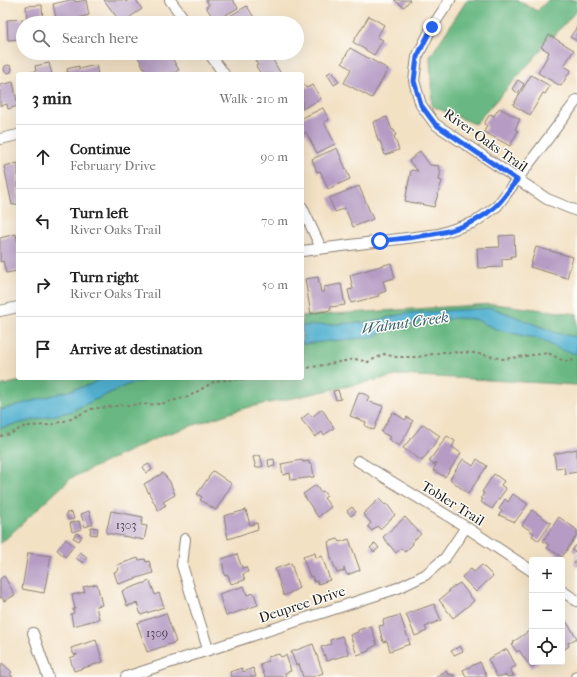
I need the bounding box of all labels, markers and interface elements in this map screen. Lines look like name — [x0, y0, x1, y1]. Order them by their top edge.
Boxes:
search box — [16, 16, 304, 60]
route end — [423, 18, 441, 36]
icon: search — [30, 27, 52, 49]
text: Search here — [62, 29, 138, 47]
text: 3 min — [32, 88, 72, 108]
text: Walk · 210 m — [220, 91, 288, 106]
street label: River Oaks Trail — [441, 105, 531, 176]
text: Continue — [70, 140, 130, 158]
icon: ahead — [32, 146, 54, 168]
text: 90 m — [260, 149, 288, 164]
text: February Drive — [70, 158, 156, 173]
text: Turn left — [70, 204, 128, 222]
icon: left — [32, 210, 54, 232]
text: 70 m — [261, 213, 288, 228]
text: River Oaks Trail — [70, 222, 161, 237]
route start — [371, 232, 389, 250]
text: Turn right — [70, 268, 139, 286]
icon: right — [32, 274, 54, 296]
text: 50 m — [262, 277, 288, 292]
text: River Oaks Trail — [70, 286, 161, 301]
water label: Walnut Creek — [360, 308, 450, 338]
icon: arrive — [32, 338, 54, 360]
text: Arrive at destination — [70, 340, 202, 358]
street label: Tobler Trail — [418, 477, 487, 529]
house number: 1303 — [116, 518, 136, 532]
map controls — [529, 557, 565, 665]
button: + — [529, 557, 565, 593]
street label: Deupree Drive — [257, 582, 348, 626]
button: − — [529, 593, 565, 629]
house number: 1309 — [146, 626, 168, 640]
button: locate — [529, 629, 565, 665]

